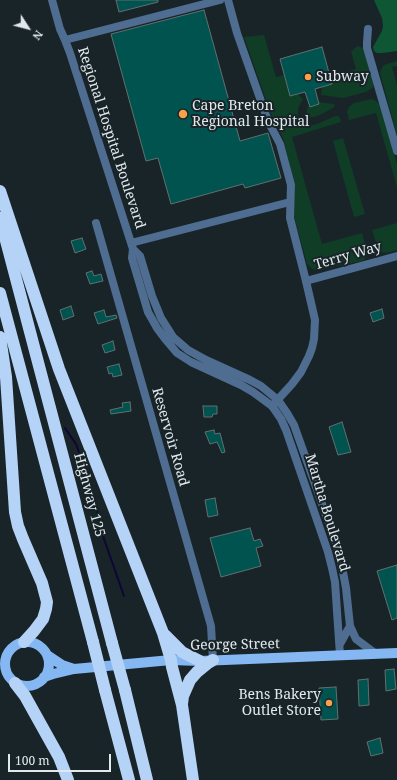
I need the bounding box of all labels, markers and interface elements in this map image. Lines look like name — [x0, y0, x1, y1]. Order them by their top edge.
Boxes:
north arrow — [8, 8, 48, 48]
text: N — [30, 27, 47, 43]
street label: Regional Hospital Boulevard — [74, 45, 148, 231]
place label: Subway — [316, 69, 369, 85]
marker: Subway — [303, 72, 313, 82]
place label: Cape Breton Regional Hospital — [192, 98, 309, 130]
marker: Cape Breton Regional Hospital — [177, 108, 189, 120]
street label: Terry Way — [312, 238, 384, 274]
street label: Reservoir Road — [148, 386, 192, 488]
street label: Highway 125 — [70, 451, 108, 539]
street label: Martha Boulevard — [301, 452, 353, 574]
street label: George Street — [190, 636, 280, 654]
place label: Bens Bakery Outlet Store — [238, 687, 321, 720]
marker: Bens Bakery Outlet Store — [324, 698, 334, 708]
scale bar — [10, 746, 113, 772]
text: 100 m — [15, 752, 50, 769]

